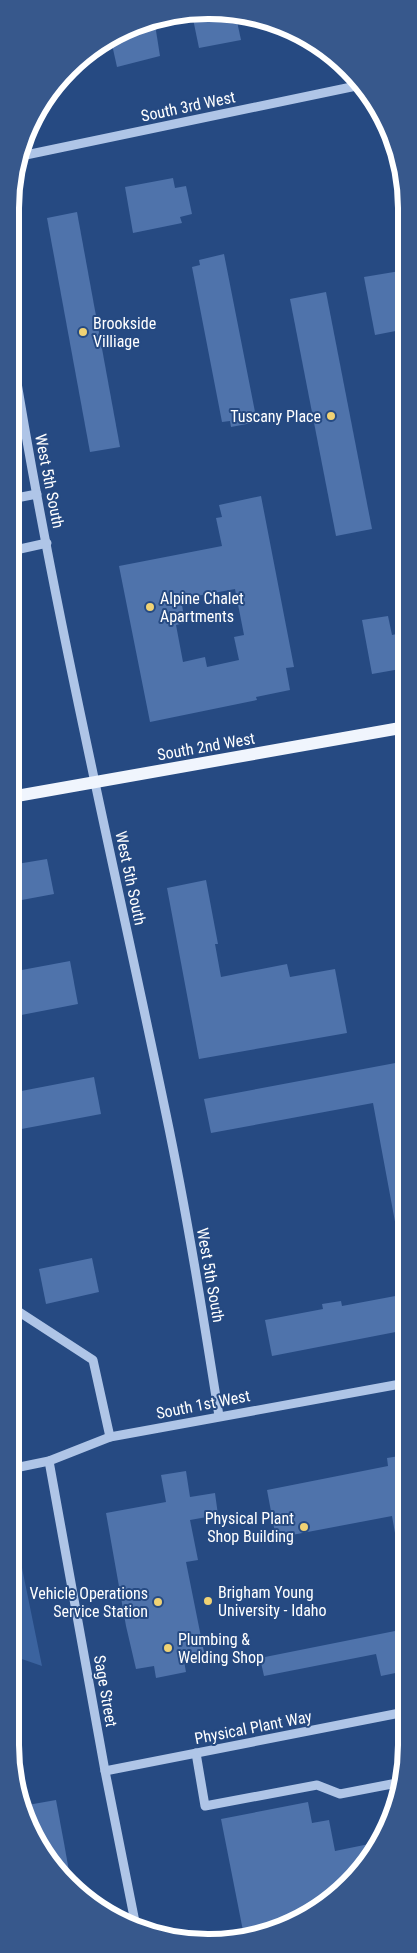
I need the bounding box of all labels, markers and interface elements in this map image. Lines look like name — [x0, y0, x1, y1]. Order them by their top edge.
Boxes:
street label: South 3rd West — [139, 87, 237, 126]
place label: Brookside Villiage — [93, 314, 156, 351]
marker: Brookside Villiage — [77, 326, 89, 338]
place label: Tuscany Place — [230, 407, 321, 426]
marker: Tuscany Place — [325, 410, 337, 422]
street label: West 5th South — [31, 432, 68, 530]
place label: Alpine Chalet Apartments — [160, 589, 244, 626]
marker: Alpine Chalet Apartments — [144, 601, 156, 613]
street label: South 2nd West — [156, 729, 257, 764]
street label: West 5th South — [111, 829, 150, 927]
street label: West 5th South — [193, 1226, 228, 1324]
street label: South 1st West — [155, 1386, 252, 1423]
place label: Physical Plant Shop Building — [205, 1509, 294, 1546]
marker: Physical Plant Shop Building — [298, 1521, 310, 1533]
place label: Brigham Young University - Idaho — [218, 1583, 327, 1620]
place label: Vehicle Operations Service Station — [30, 1584, 148, 1621]
marker: Brigham Young University - Idaho — [202, 1595, 214, 1607]
marker: Vehicle Operations Service Station — [152, 1596, 164, 1608]
place label: Plumbing & Welding Shop — [178, 1630, 264, 1667]
marker: Plumbing & Welding Shop — [162, 1642, 174, 1654]
street label: Sage Street — [90, 1654, 121, 1729]
street label: Physical Plant Way — [193, 1707, 314, 1748]

